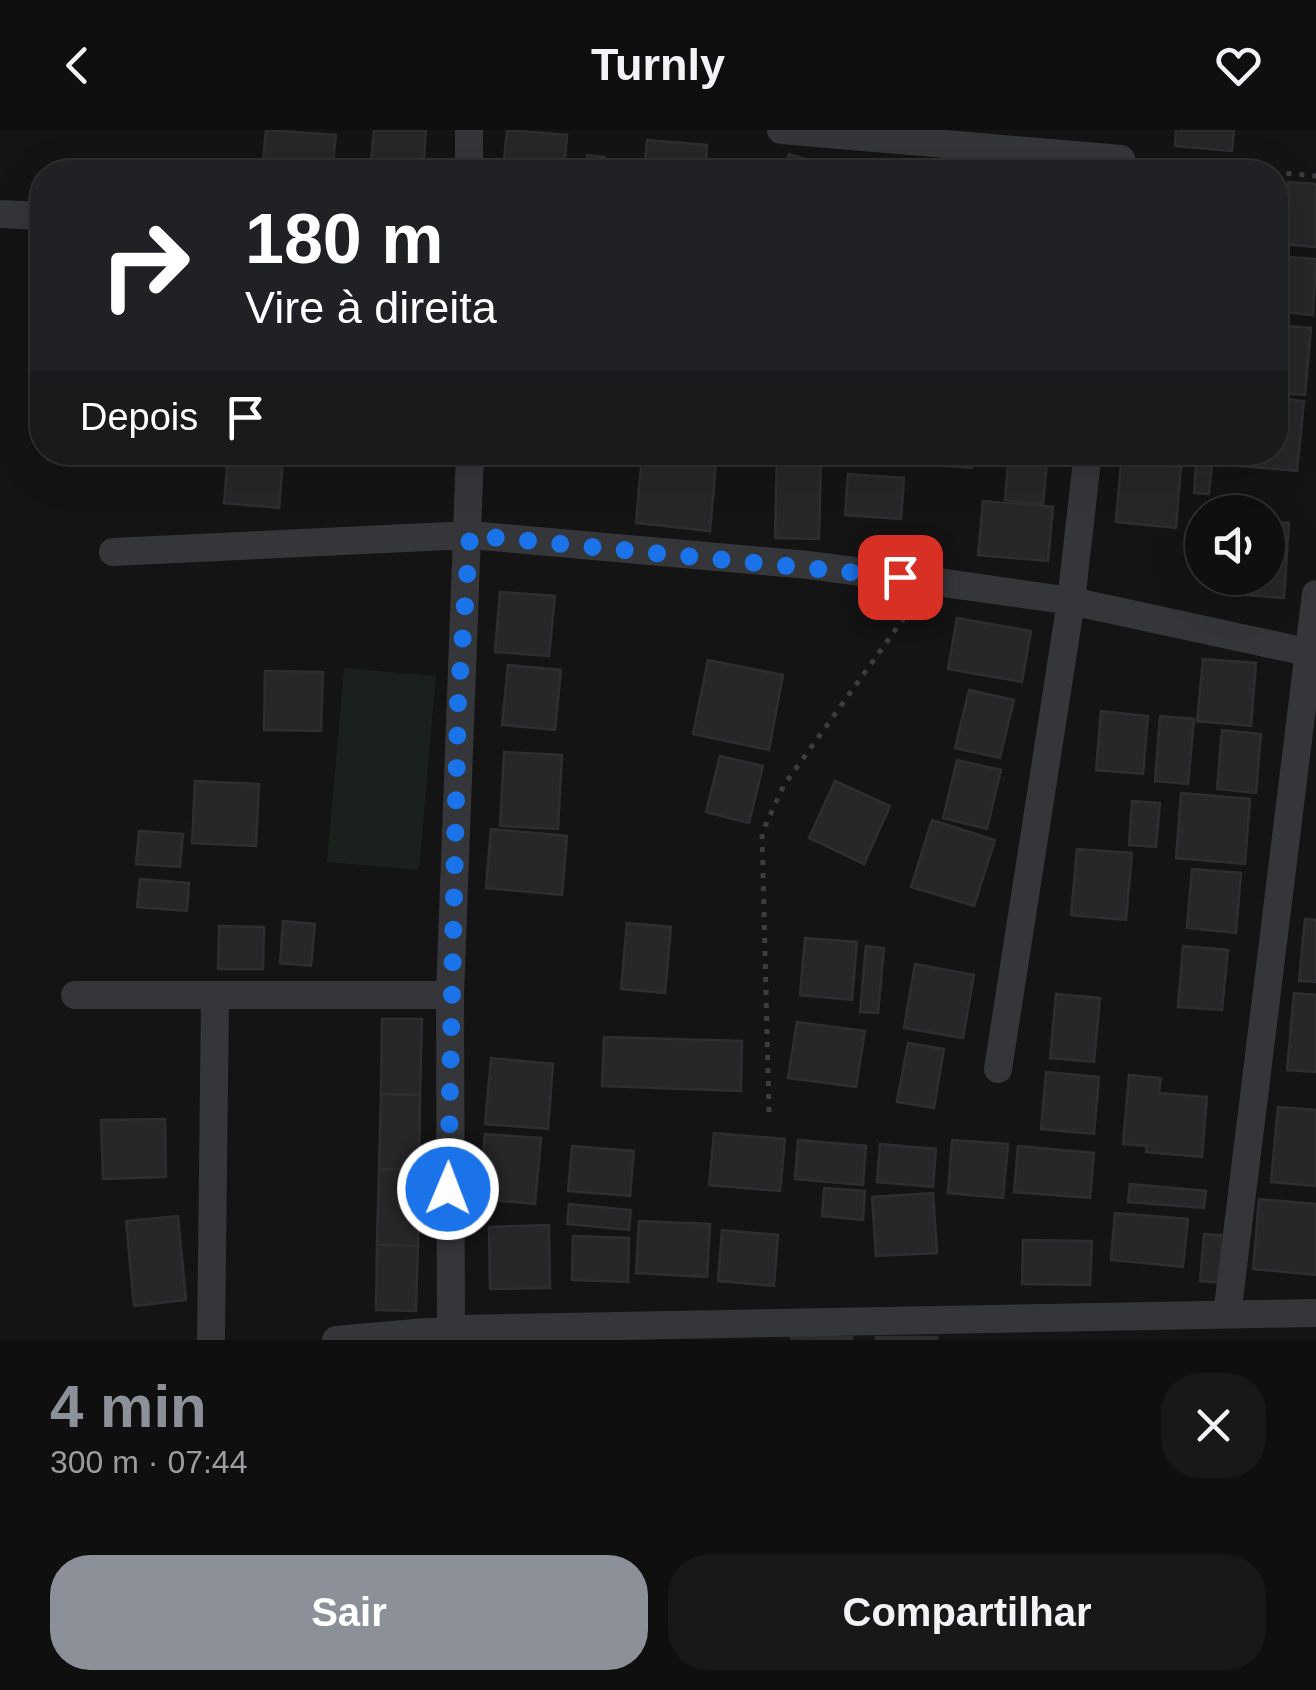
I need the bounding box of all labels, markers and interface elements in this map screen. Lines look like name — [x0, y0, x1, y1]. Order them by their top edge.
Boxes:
icon: back — [50, 38, 105, 93]
icon: heart — [1211, 38, 1266, 93]
text: Turnly — [591, 39, 725, 90]
icon: right — [80, 200, 210, 330]
text: 180 m — [245, 200, 443, 278]
text: Vire à direita — [245, 282, 497, 333]
icon: arrive — [218, 390, 273, 445]
text: Depois — [80, 396, 198, 438]
map controls — [1185, 495, 1285, 595]
button: sound — [1185, 495, 1285, 595]
pin — [858, 535, 943, 620]
icon: arrive — [873, 550, 928, 605]
position arrow — [396, 1137, 500, 1241]
text: 4 min — [50, 1373, 207, 1440]
button: close — [1161, 1373, 1266, 1478]
text: 300 m · 07:44 — [50, 1444, 247, 1480]
button: Sair — [50, 1555, 648, 1670]
button: Compartilhar — [668, 1555, 1266, 1670]

